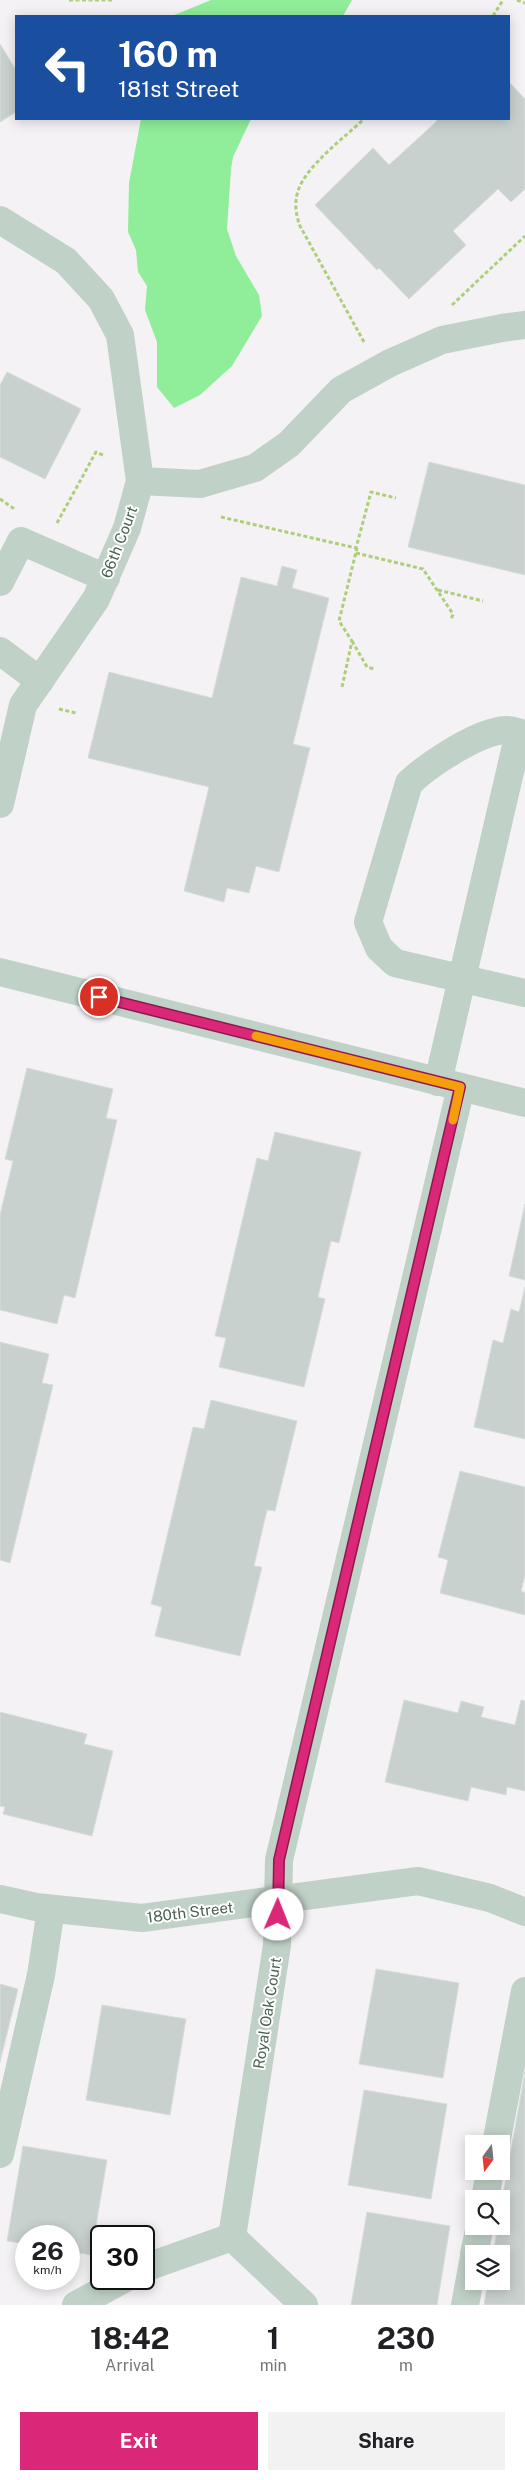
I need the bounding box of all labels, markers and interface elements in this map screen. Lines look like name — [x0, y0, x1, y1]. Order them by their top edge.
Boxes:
text: 160 m — [118, 34, 218, 75]
icon: left — [35, 35, 100, 100]
text: 181st Street — [118, 76, 239, 102]
street label: 66th Court — [97, 503, 141, 580]
pin — [78, 976, 120, 1018]
icon: arrive — [85, 983, 113, 1011]
position arrow — [251, 1888, 303, 1940]
street label: 180th Street — [146, 1898, 234, 1926]
street label: Royal Oak Court — [250, 1956, 284, 2070]
north arrow — [465, 2135, 510, 2180]
map controls — [465, 2135, 510, 2290]
button: search — [465, 2190, 510, 2235]
speed limit sign: 30 — [90, 2225, 155, 2290]
text: 26 — [31, 2236, 64, 2266]
button: layers — [465, 2245, 510, 2290]
text: km/h — [33, 2263, 62, 2277]
text: 18:42 — [90, 2320, 170, 2356]
text: 1 — [267, 2320, 280, 2356]
text: 230 — [377, 2320, 435, 2356]
text: Arrival — [105, 2356, 155, 2375]
text: min — [260, 2356, 287, 2375]
text: m — [399, 2356, 413, 2375]
button: Exit — [20, 2412, 258, 2470]
button: Share — [268, 2412, 505, 2470]

